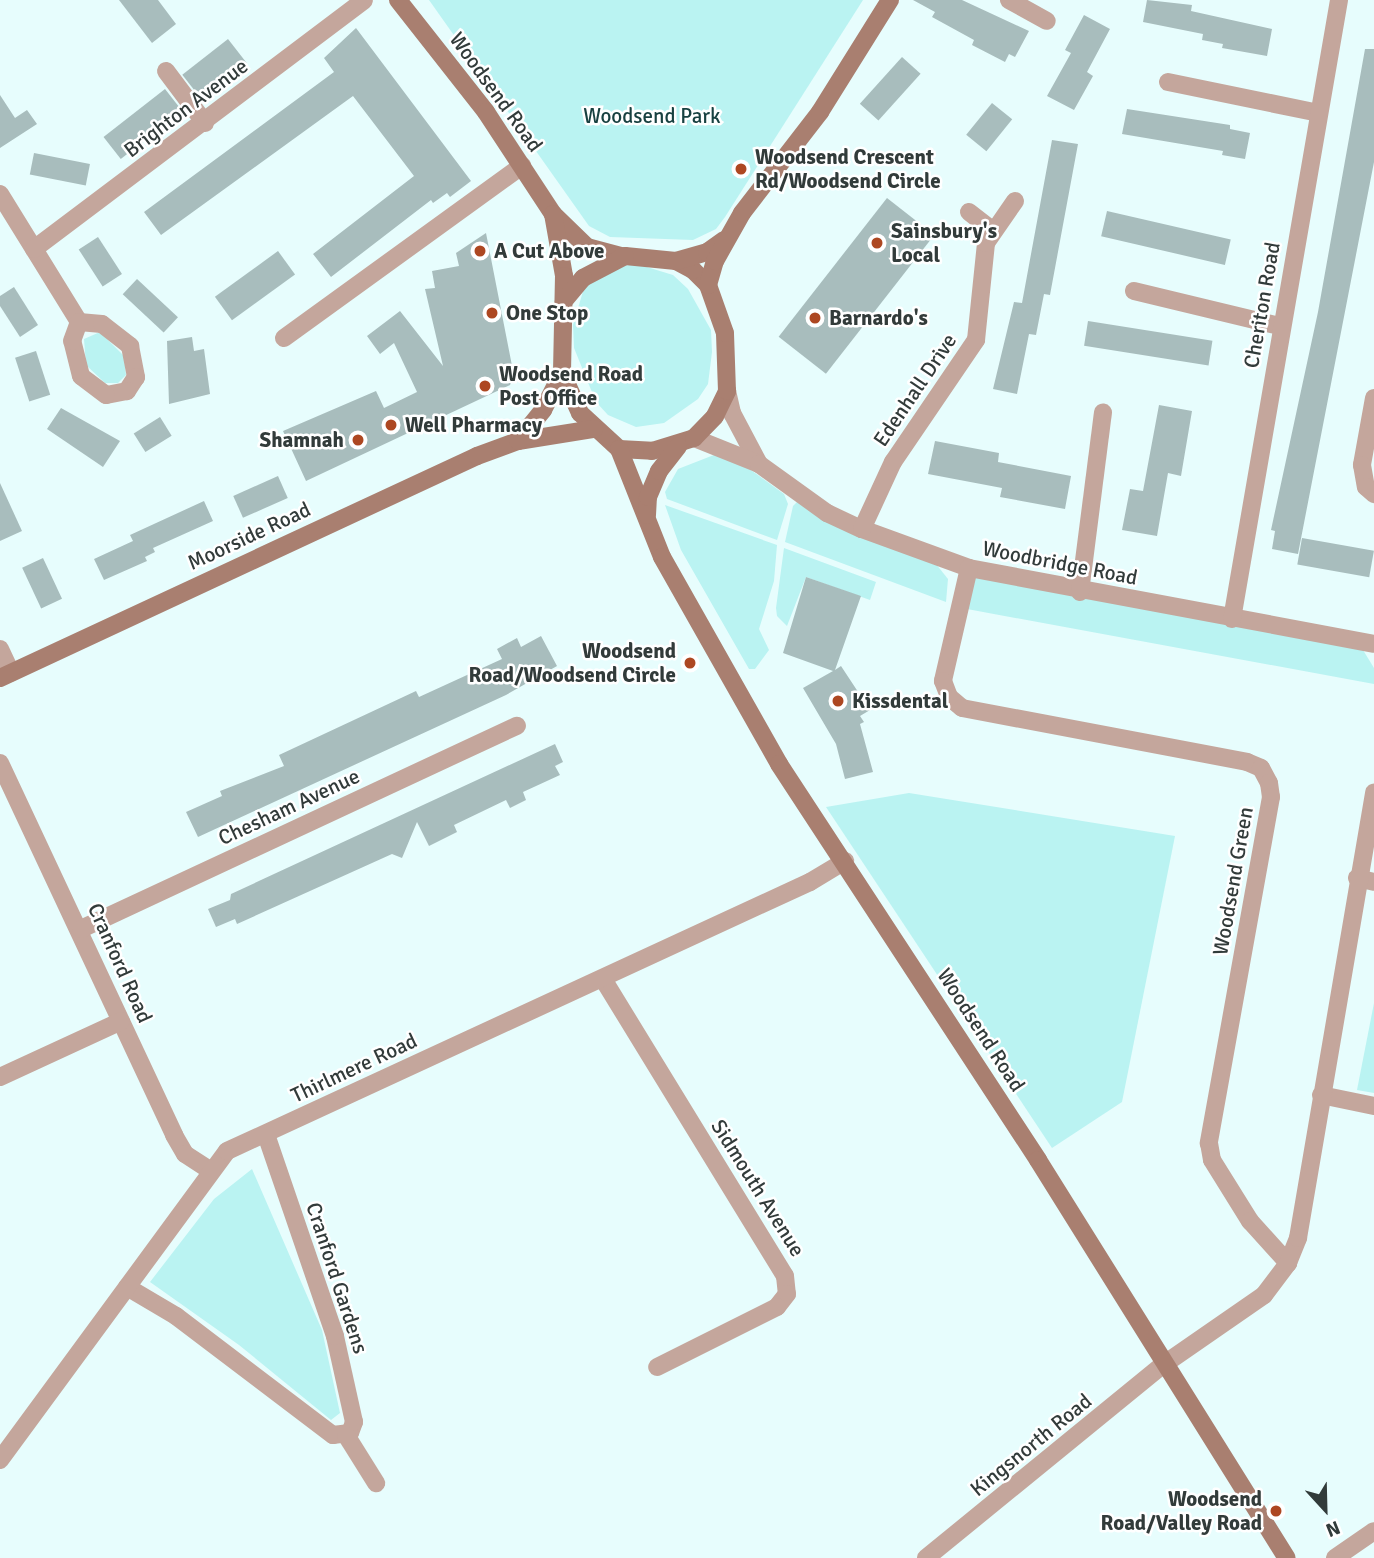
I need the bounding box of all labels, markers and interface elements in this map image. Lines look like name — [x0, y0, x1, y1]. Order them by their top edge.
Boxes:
street label: Woodsend Road — [444, 27, 548, 157]
street label: Brighton Avenue — [119, 53, 253, 163]
park label: Woodsend Park — [583, 103, 721, 129]
place label: Woodsend Crescent Rd/Woodsend Circle — [755, 144, 941, 194]
marker: Woodsend Crescent Rd/Woodsend Circle — [733, 161, 749, 177]
place label: Sainsbury's Local — [891, 218, 997, 268]
marker: Sainsbury's Local — [869, 235, 885, 251]
place label: A Cut Above — [494, 238, 604, 264]
street label: Cheriton Road — [1239, 240, 1285, 370]
marker: A Cut Above — [472, 243, 488, 259]
place label: One Stop — [506, 300, 588, 326]
marker: One Stop — [484, 305, 500, 321]
place label: Barnardo's — [829, 305, 928, 331]
marker: Barnardo's — [807, 310, 823, 326]
street label: Edenhall Drive — [868, 329, 962, 451]
place label: Woodsend Road Post Office — [499, 361, 643, 411]
marker: Woodsend Road Post Office — [477, 378, 493, 394]
place label: Well Pharmacy — [405, 412, 542, 438]
marker: Well Pharmacy — [383, 417, 399, 433]
place label: Shamnah — [259, 427, 344, 453]
marker: Shamnah — [350, 432, 366, 448]
street label: Moorside Road — [184, 497, 314, 575]
street label: Woodbridge Road — [980, 536, 1140, 590]
place label: Woodsend Road/Woodsend Circle — [469, 638, 676, 688]
marker: Woodsend Road/Woodsend Circle — [682, 655, 698, 671]
place label: Kissdental — [852, 688, 948, 714]
marker: Kissdental — [830, 693, 846, 709]
street label: Chesham Avenue — [214, 763, 364, 851]
street label: Woodsend Green — [1208, 805, 1258, 957]
street label: Cranford Road — [82, 899, 158, 1027]
street label: Woodsend Road — [932, 964, 1030, 1096]
street label: Thirlmere Road — [287, 1028, 421, 1108]
street label: Sidmouth Avenue — [706, 1115, 810, 1261]
street label: Cranford Gardens — [301, 1199, 373, 1357]
street label: Kingsnorth Road — [965, 1388, 1097, 1502]
north arrow — [1290, 1474, 1360, 1544]
place label: Woodsend Road/Valley Road — [1101, 1486, 1262, 1536]
marker: Woodsend Road/Valley Road — [1268, 1503, 1284, 1519]
text: N — [1322, 1515, 1343, 1542]

